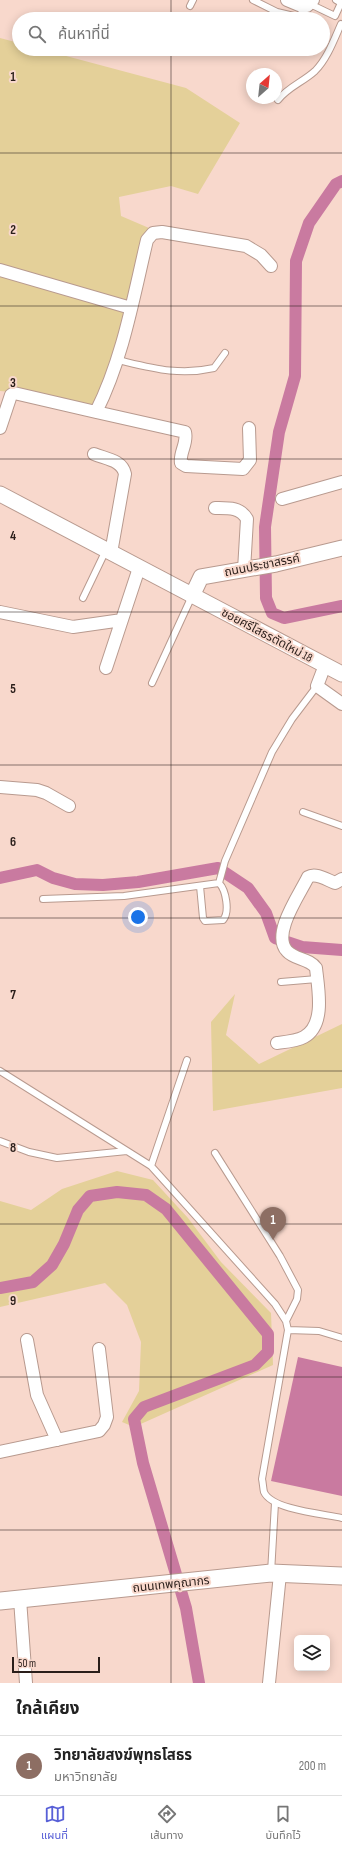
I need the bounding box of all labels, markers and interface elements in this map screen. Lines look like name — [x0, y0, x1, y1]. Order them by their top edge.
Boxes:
search box — [12, 12, 330, 56]
icon: search — [26, 23, 48, 45]
text: ค้นหาที่นี่ — [58, 25, 110, 44]
north arrow — [246, 68, 282, 104]
text: 1 — [10, 69, 16, 85]
text: 2 — [10, 222, 16, 238]
text: 3 — [10, 375, 16, 391]
text: 4 — [10, 528, 16, 544]
street label: ถนนประชาสรรค์ — [223, 551, 301, 580]
street label: ซอยศรีโสธรตัดใหม่ 18 — [219, 605, 315, 666]
text: 5 — [10, 681, 16, 697]
text: 6 — [10, 834, 16, 850]
your location — [128, 907, 148, 927]
text: 7 — [10, 987, 16, 1003]
text: 8 — [10, 1140, 16, 1156]
pin: 1 — [260, 1207, 286, 1240]
text: 9 — [10, 1293, 16, 1309]
street label: ถนนเทพคุณากร — [132, 1573, 210, 1596]
map controls — [294, 1635, 330, 1671]
button: layers — [294, 1635, 330, 1671]
scale bar — [12, 1655, 100, 1674]
text: 50 m — [18, 1657, 36, 1670]
text: ใกล้เคียง — [16, 1699, 79, 1719]
text: วิทยาลัยสงฆ์พุทธโสธร — [54, 1746, 192, 1765]
text: 1 — [26, 1758, 32, 1774]
text: 200 m — [299, 1758, 326, 1774]
text: มหาวิทยาลัย — [54, 1769, 117, 1785]
tab: แผนที่ — [41, 1803, 68, 1844]
tab: เส้นทาง — [150, 1803, 183, 1844]
tab: บันทึกไว้ — [266, 1803, 301, 1844]

